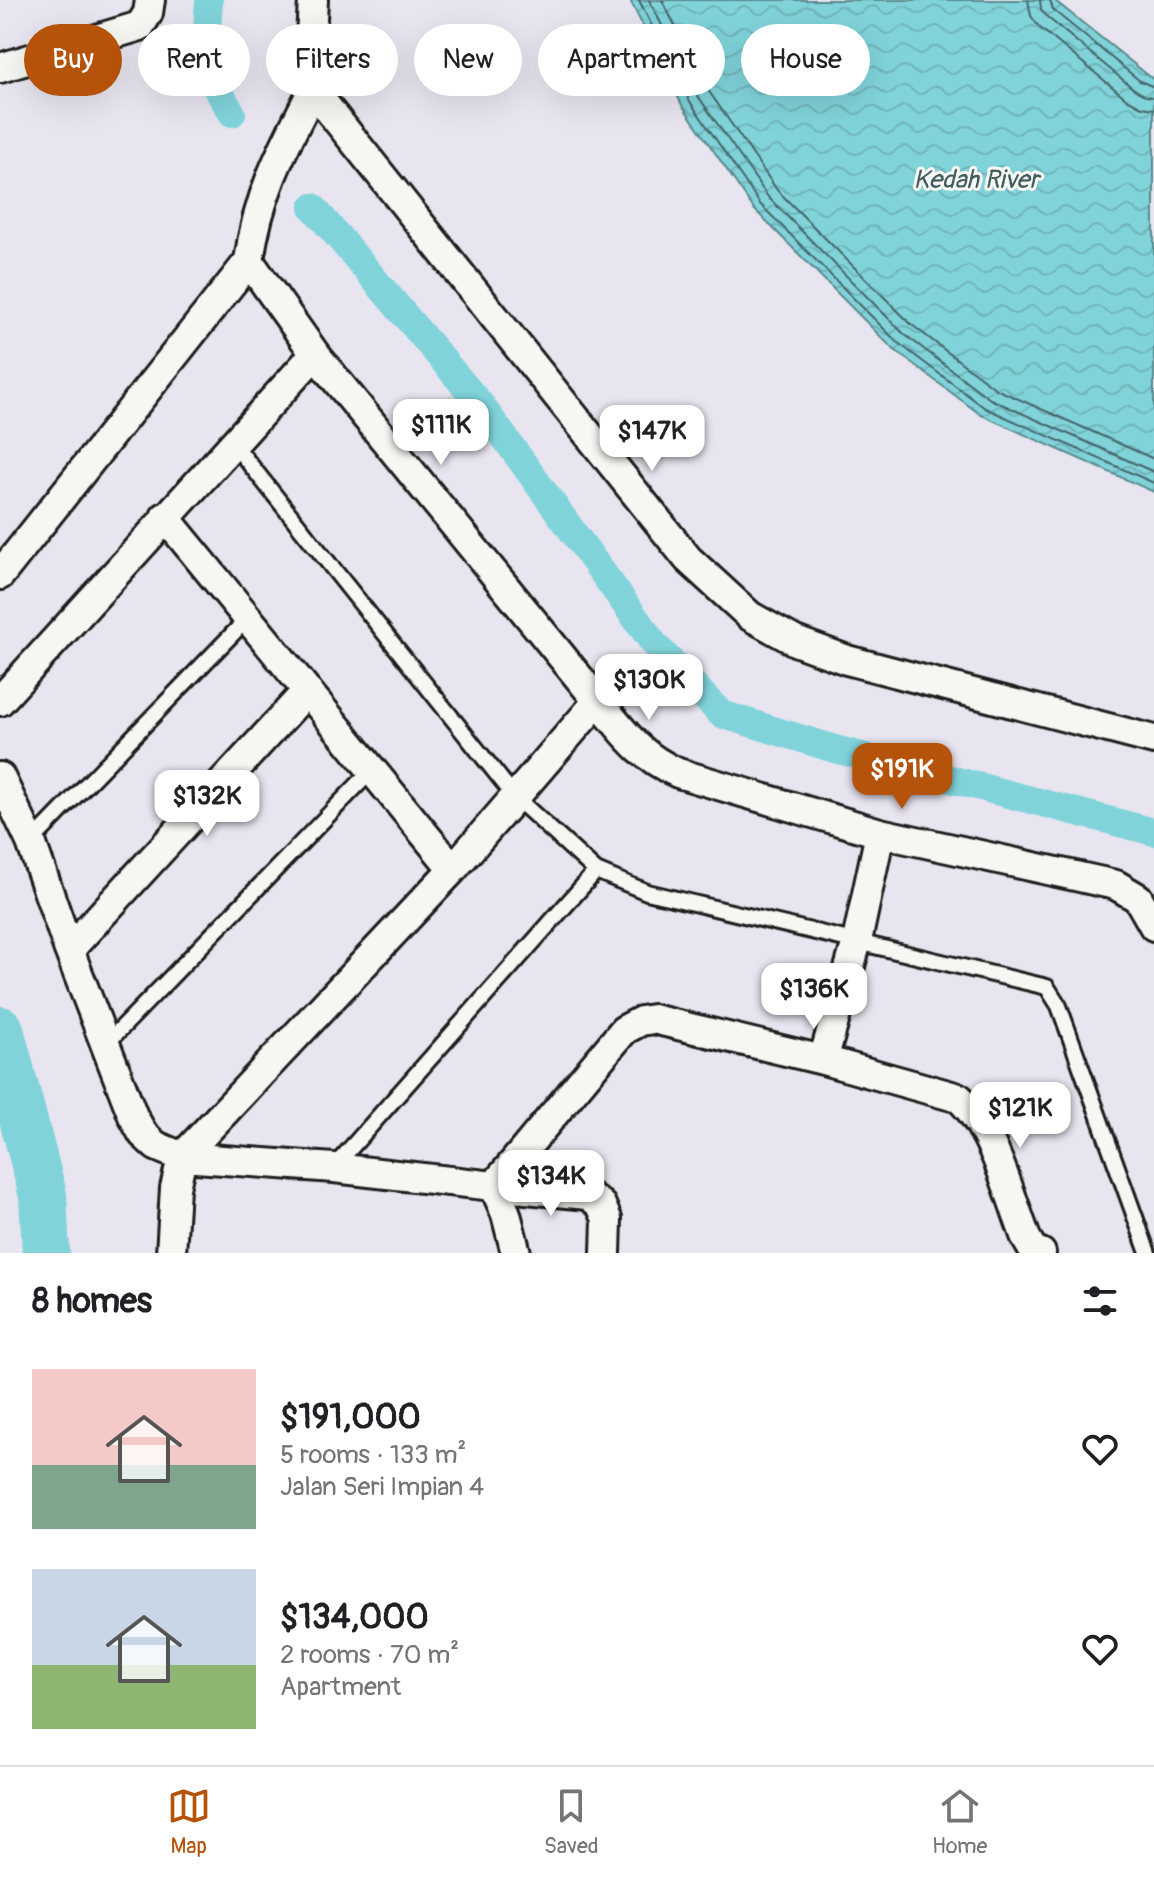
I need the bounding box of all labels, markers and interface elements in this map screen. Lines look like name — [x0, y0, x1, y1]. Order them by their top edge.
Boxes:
chip: Buy — [24, 24, 122, 96]
chip: Rent — [138, 24, 250, 96]
chip: Filters — [266, 24, 398, 96]
chip: New — [414, 24, 522, 96]
chip: Apartment — [538, 24, 725, 96]
chip: House — [741, 24, 870, 96]
water label: Kedah River — [913, 164, 1042, 196]
pin: $111K — [385, 399, 497, 467]
pin: $147K — [596, 405, 708, 473]
text: $111K — [411, 409, 471, 441]
text: $147K — [618, 415, 686, 447]
pin: $130K — [593, 654, 705, 722]
text: $130K — [613, 664, 685, 696]
pin: $191K — [846, 743, 958, 811]
text: $191K — [870, 753, 934, 785]
pin: $132K — [151, 770, 263, 838]
text: $132K — [173, 780, 241, 812]
pin: $136K — [758, 963, 870, 1031]
text: $136K — [779, 973, 849, 1005]
pin: $121K — [964, 1082, 1076, 1150]
text: $121K — [988, 1092, 1052, 1124]
pin: $134K — [495, 1150, 607, 1218]
text: $134K — [516, 1160, 586, 1192]
icon: filters — [1078, 1279, 1122, 1323]
text: 8 homes — [32, 1280, 152, 1323]
text: $191,000 — [280, 1396, 421, 1439]
icon: home — [96, 1401, 192, 1497]
icon: heart — [1078, 1427, 1122, 1471]
text: 5 rooms · 133 m² — [280, 1439, 466, 1471]
text: Jalan Seri Impian 4 — [280, 1471, 484, 1503]
text: $134,000 — [280, 1596, 429, 1639]
icon: home — [96, 1601, 192, 1697]
icon: heart — [1078, 1627, 1122, 1671]
text: 2 rooms · 70 m² — [280, 1639, 459, 1671]
text: Apartment — [280, 1671, 401, 1703]
tab: Map — [167, 1784, 211, 1860]
tab: Saved — [544, 1784, 599, 1860]
tab: Home — [932, 1784, 987, 1860]

